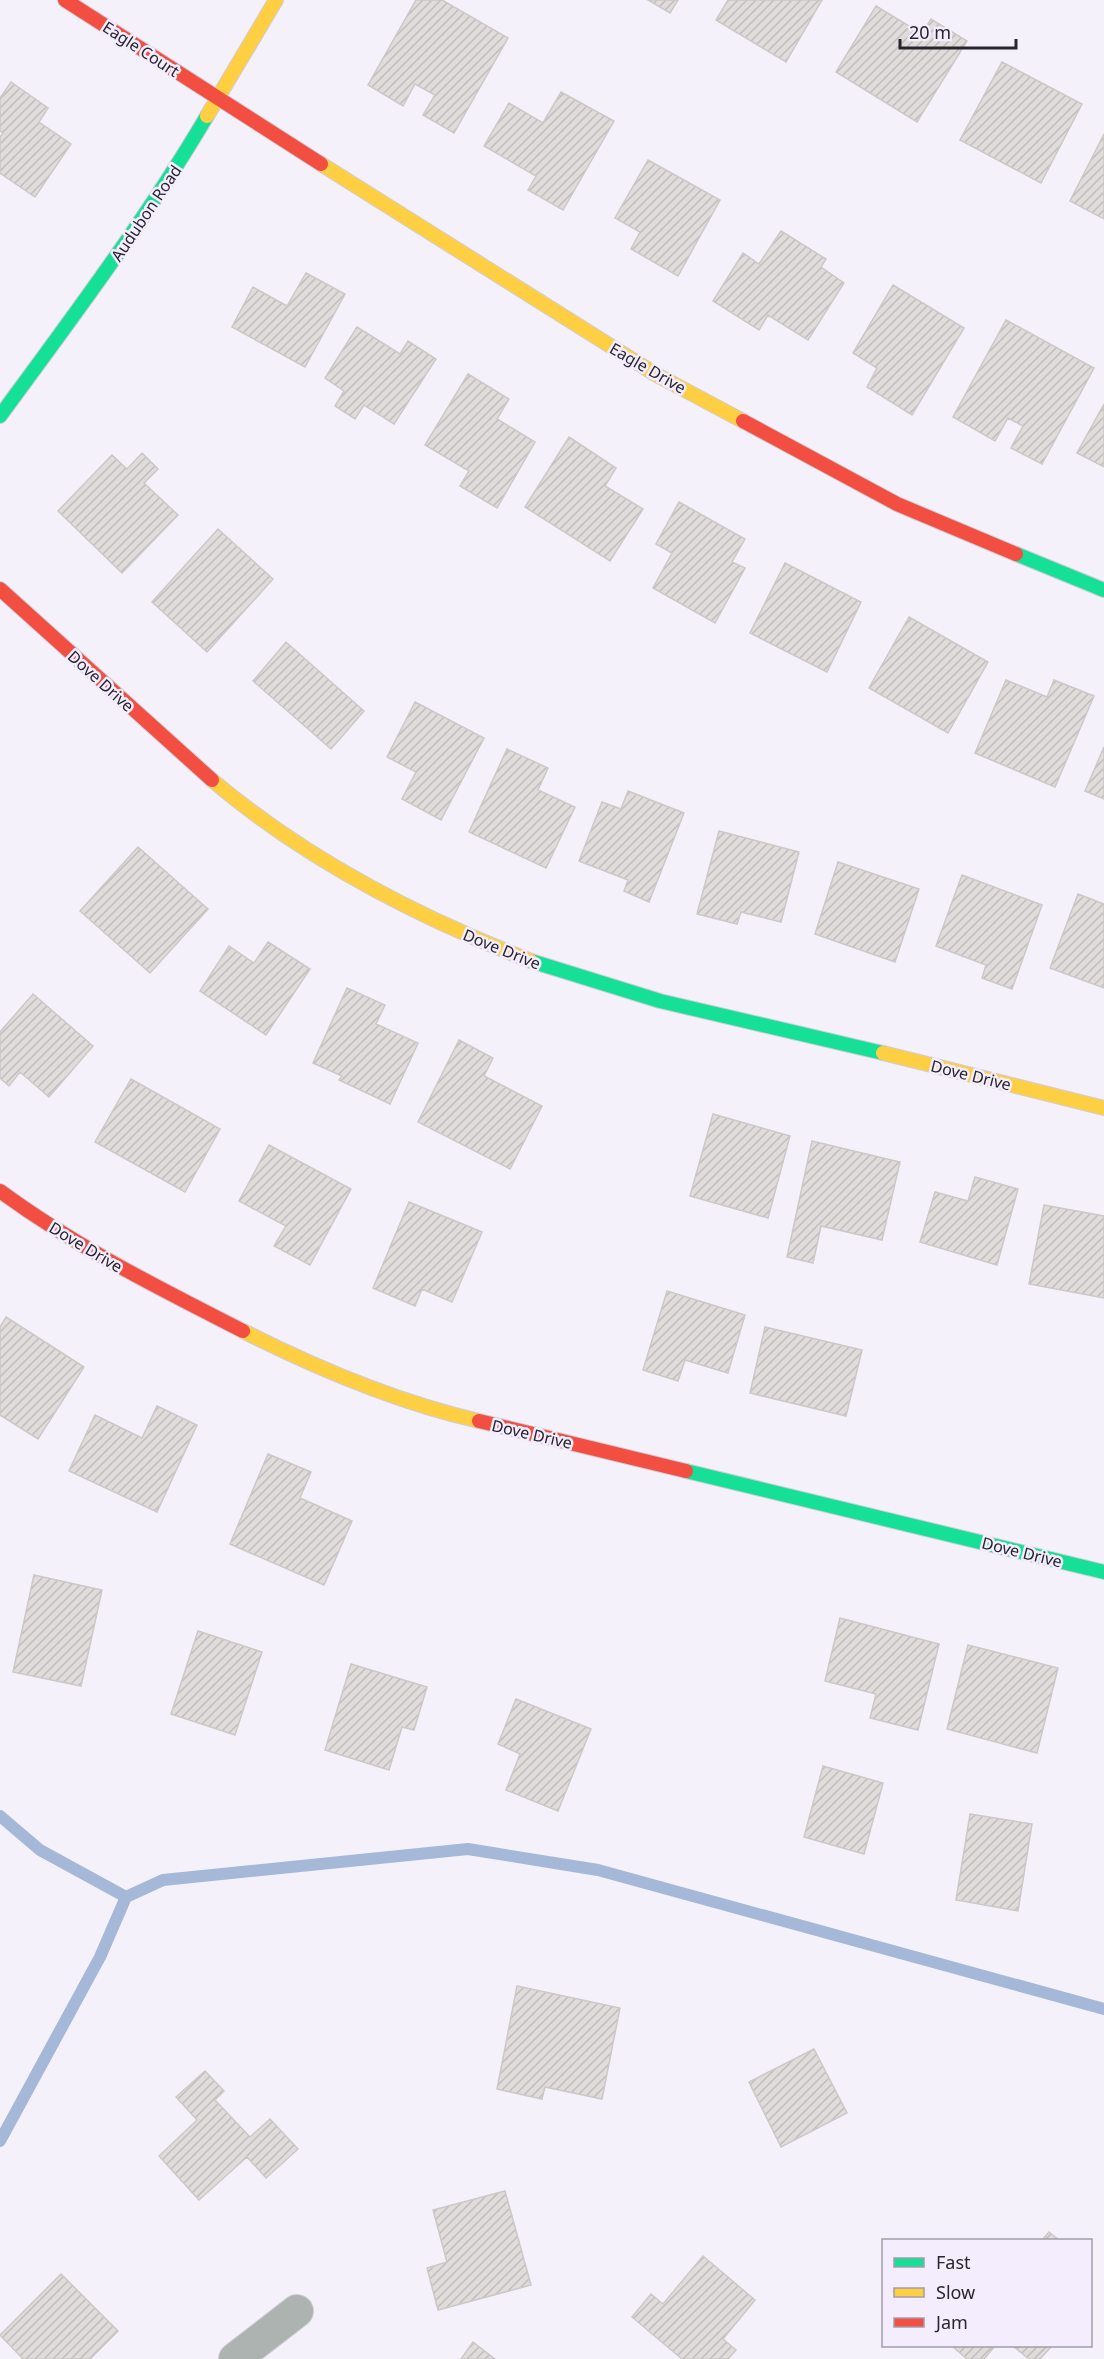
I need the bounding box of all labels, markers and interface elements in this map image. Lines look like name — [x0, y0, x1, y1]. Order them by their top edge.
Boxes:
scale bar — [900, 12, 1016, 50]
street label: Eagle Court — [98, 16, 184, 82]
text: 20 m — [909, 20, 951, 44]
street label: Audubon Road — [106, 160, 186, 266]
street label: Eagle Drive — [606, 337, 690, 399]
street label: Dove Drive — [63, 645, 139, 717]
street label: Dove Drive — [460, 923, 544, 975]
street label: Dove Drive — [929, 1054, 1013, 1096]
street label: Dove Drive — [45, 1216, 127, 1278]
street label: Dove Drive — [490, 1414, 574, 1454]
street label: Dove Drive — [980, 1531, 1064, 1573]
legend — [882, 2239, 1092, 2347]
text: Fast — [936, 2250, 971, 2274]
text: Slow — [936, 2280, 975, 2304]
text: Jam — [934, 2310, 968, 2334]

